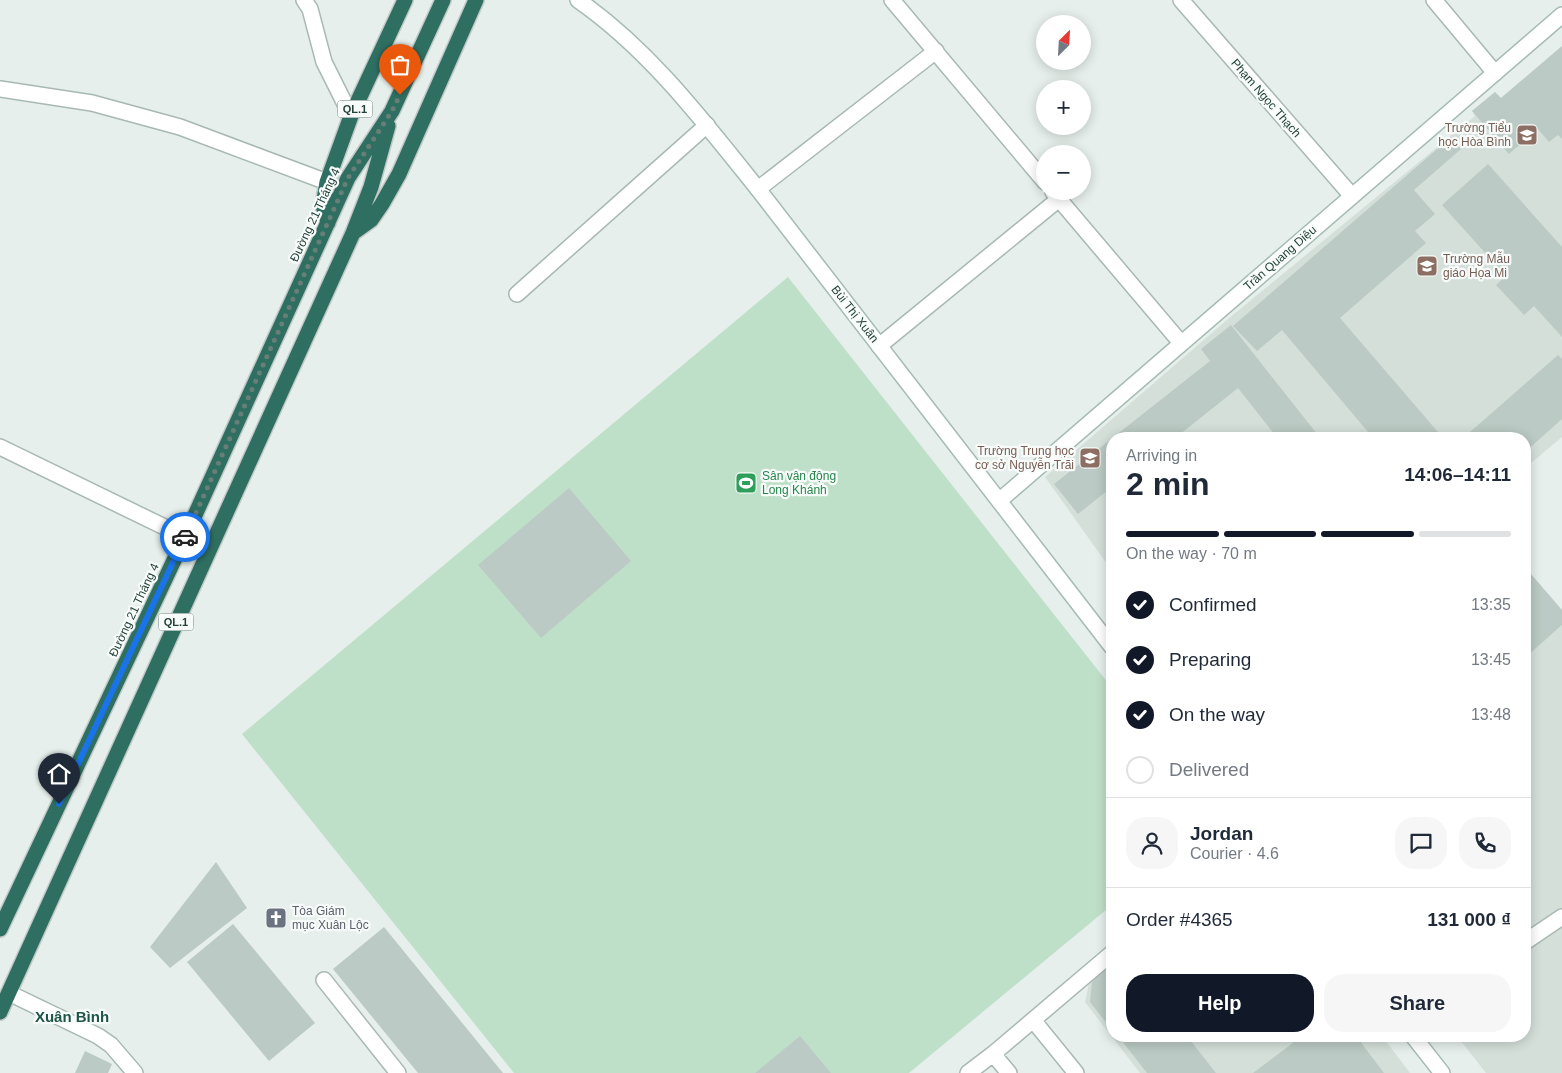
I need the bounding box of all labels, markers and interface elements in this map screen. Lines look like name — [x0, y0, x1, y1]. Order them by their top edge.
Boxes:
north arrow — [1036, 15, 1091, 70]
map controls — [1036, 15, 1091, 200]
pin — [379, 44, 421, 95]
icon: bag — [386, 51, 414, 79]
street label: Phạm Ngọc Thạch — [1228, 56, 1304, 140]
button: + — [1036, 80, 1091, 135]
road number: QL.1 — [338, 100, 372, 118]
place label: Trường Tiểu học Hòa Bình — [1438, 121, 1511, 149]
school or university icon: Trường Tiểu học Hòa Bình — [1515, 123, 1539, 147]
button: − — [1036, 145, 1091, 200]
street label: Đường 21 Tháng 4 — [287, 166, 343, 264]
street label: Trần Quang Diệu — [1241, 223, 1319, 293]
place label: Trường Mẫu giáo Họa Mi — [1443, 251, 1510, 280]
school or university icon: Trường Mẫu giáo Họa Mi — [1415, 254, 1439, 278]
street label: Bùi Thị Xuân — [828, 283, 882, 345]
place label: Trường Trung học cơ sở Nguyễn Trãi — [975, 444, 1074, 472]
school or university icon: Trường Trung học cơ sở Nguyễn Trãi — [1078, 446, 1102, 470]
text: Arriving in — [1126, 447, 1197, 464]
text: 14:06–14:11 — [1404, 464, 1511, 485]
text: 2 min — [1126, 466, 1210, 502]
place label: Sân vận động Long Khánh — [762, 469, 836, 497]
sports icon: Sân vận động Long Khánh — [734, 471, 758, 495]
courier — [160, 512, 210, 562]
icon: car — [171, 523, 199, 551]
text: On the way · 70 m — [1126, 545, 1257, 562]
street label: Đường 21 Tháng 4 — [106, 561, 162, 659]
icon: check — [1126, 591, 1154, 619]
text: Confirmed — [1169, 594, 1257, 615]
text: 13:35 — [1471, 596, 1511, 613]
road number: QL.1 — [158, 614, 194, 630]
icon: check — [1126, 646, 1154, 674]
text: Preparing — [1169, 649, 1251, 670]
text: 13:45 — [1471, 651, 1511, 668]
icon: check — [1126, 701, 1154, 729]
text: On the way — [1169, 704, 1265, 725]
text: 13:48 — [1471, 706, 1511, 723]
pin — [38, 753, 80, 804]
text: Delivered — [1169, 759, 1249, 780]
icon: home — [45, 760, 73, 788]
button: person — [1126, 817, 1178, 869]
button: chat — [1395, 817, 1447, 869]
button: phone — [1459, 817, 1511, 869]
text: Jordan — [1190, 823, 1253, 844]
text: Courier · 4.6 — [1190, 845, 1279, 862]
place label: Tòa Giám mục Xuân Lộc — [292, 904, 369, 932]
church icon: Tòa Giám mục Xuân Lộc — [264, 906, 288, 930]
text: Order #4365 — [1126, 909, 1233, 930]
text: 131 000 ₫ — [1427, 909, 1511, 930]
button: Help — [1126, 974, 1314, 1032]
button: Share — [1324, 974, 1511, 1032]
district label: Xuân Bình — [35, 1008, 109, 1025]

